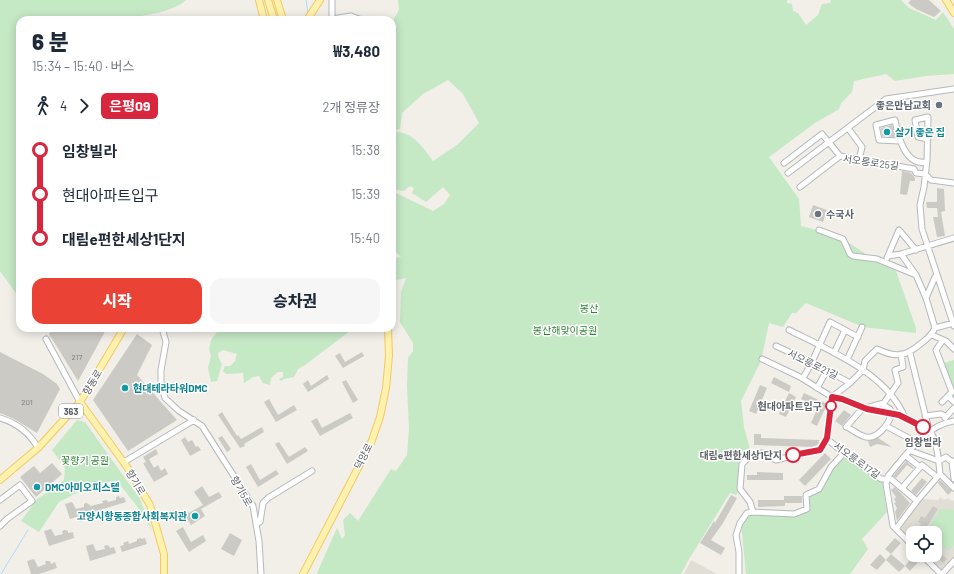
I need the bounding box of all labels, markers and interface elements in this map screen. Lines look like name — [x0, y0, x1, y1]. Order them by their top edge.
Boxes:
text: 6 분 — [32, 28, 69, 54]
text: ₩3,480 — [333, 42, 380, 60]
text: 15:34 – 15:40 · 버스 — [32, 58, 135, 74]
icon: walk — [32, 95, 54, 117]
icon: forward — [73, 95, 95, 117]
text: 은평09 — [109, 97, 150, 114]
text: 4 — [60, 98, 67, 114]
text: 2개 정류장 — [323, 99, 380, 115]
place label: 좋은만남교회 — [876, 99, 931, 111]
marker: 좋은만남교회 — [934, 100, 944, 110]
place label: 살기 좋은 집 — [895, 126, 945, 138]
marker: 살기 좋은 집 — [882, 127, 892, 137]
text: 임창빌라 — [62, 142, 117, 160]
text: 15:38 — [351, 142, 380, 158]
street label: 서오릉로25길 — [842, 152, 900, 172]
text: 현대아파트입구 — [62, 186, 159, 204]
text: 15:39 — [351, 186, 380, 202]
place label: 수국사 — [826, 208, 854, 220]
marker: 수국사 — [813, 209, 823, 219]
text: 대림e편한세상1단지 — [62, 230, 186, 248]
text: 15:40 — [350, 230, 380, 246]
button: 시작 — [32, 278, 202, 324]
button: 승차권 — [210, 278, 380, 324]
park label: 봉산 — [580, 302, 598, 314]
park label: 봉산해맞이공원 — [533, 324, 597, 336]
street label: 서오릉로21길 — [786, 347, 840, 381]
house number: 217 — [72, 352, 83, 362]
street label: 향동로 — [80, 367, 104, 397]
place label: 현대테라타워DMC — [133, 382, 208, 394]
marker: 현대테라타워DMC — [120, 383, 130, 393]
house number: 201 — [21, 397, 33, 407]
place label: 현대아파트입구 — [758, 400, 822, 412]
marker: 현대아파트입구 — [825, 400, 837, 412]
road number: 363 — [59, 404, 83, 418]
marker: 임창빌라 — [915, 419, 931, 435]
place label: 임창빌라 — [905, 436, 941, 448]
street label: 서오릉로17길 — [832, 439, 882, 481]
street label: 덕양로 — [351, 441, 375, 471]
marker: 대림e편한세상1단지 — [785, 447, 801, 463]
place label: 대림e편한세상1단지 — [699, 449, 782, 461]
park label: 꽃향기 공원 — [61, 454, 109, 466]
street label: 향기로 — [124, 467, 148, 497]
street label: 향기5로 — [229, 474, 255, 508]
place label: DMC아미오피스텔 — [45, 481, 120, 493]
marker: DMC아미오피스텔 — [32, 482, 42, 492]
place label: 고양시향동종합사회복지관 — [77, 510, 187, 522]
marker: 고양시향동종합사회복지관 — [190, 511, 200, 521]
map controls — [906, 526, 942, 562]
button: locate — [906, 526, 942, 562]

